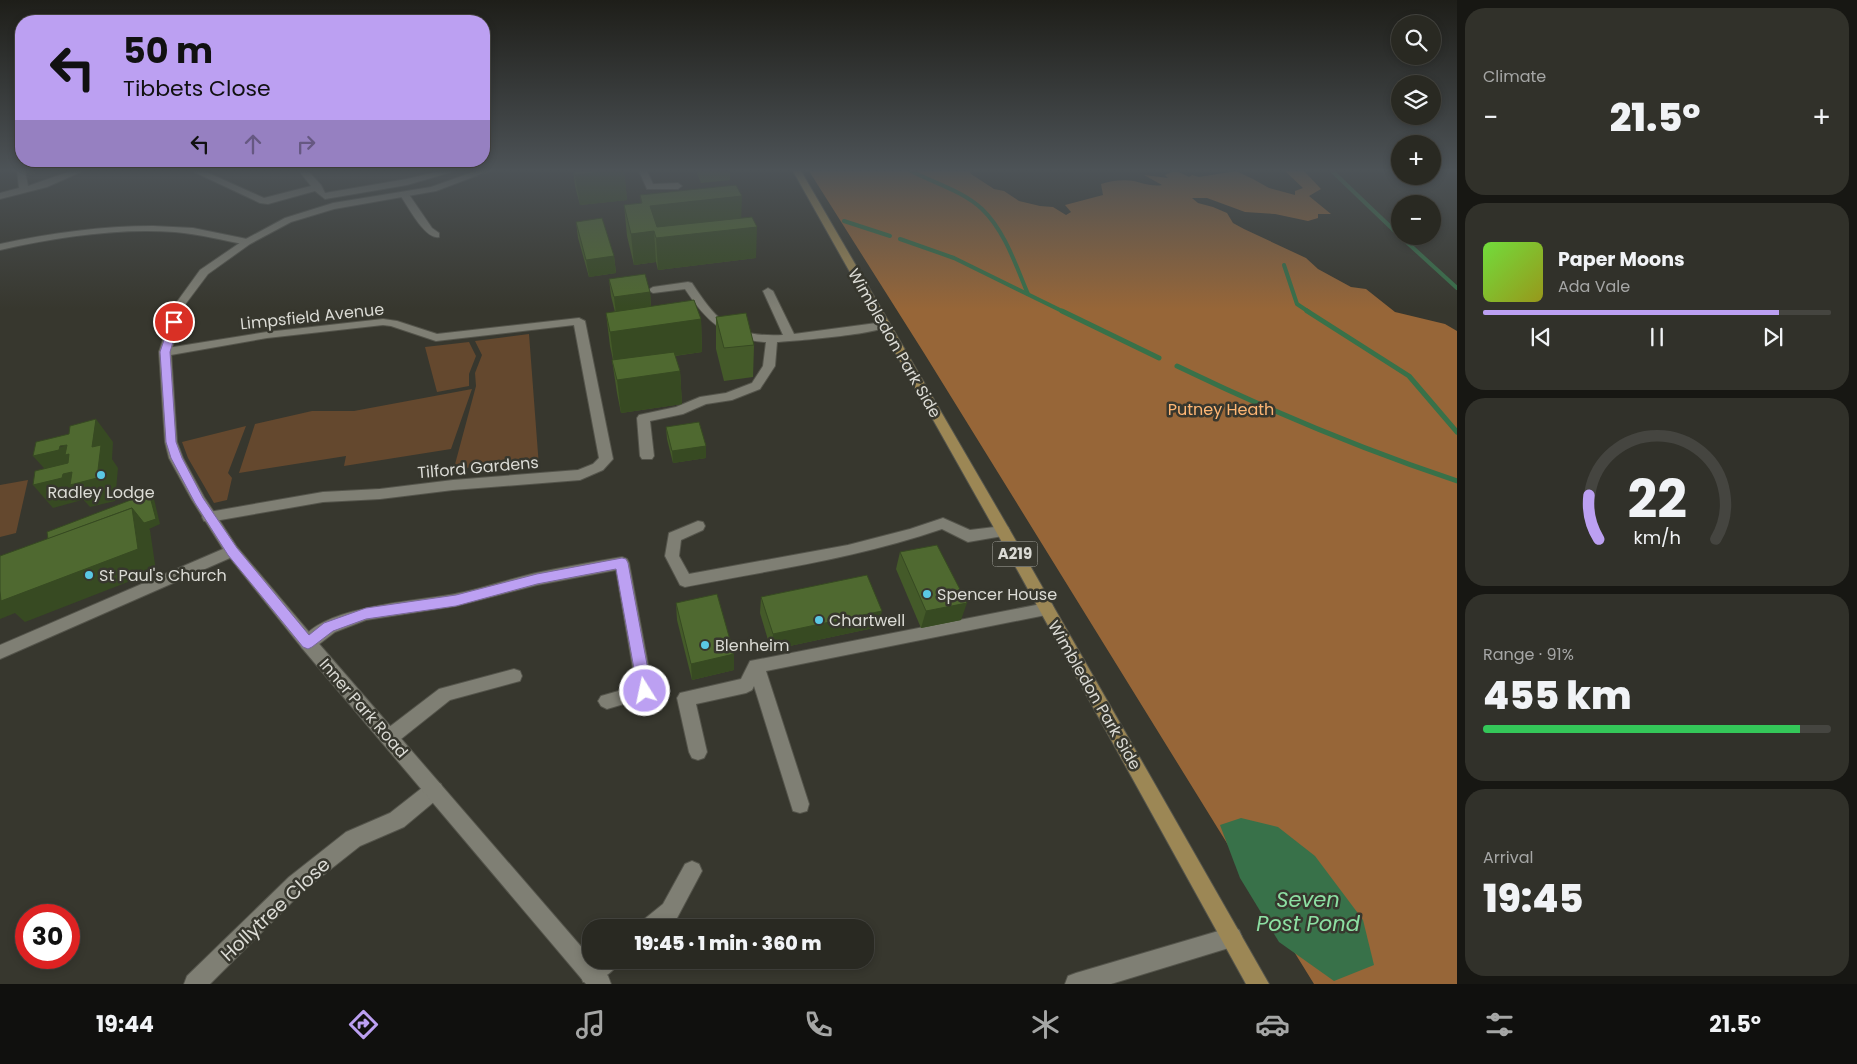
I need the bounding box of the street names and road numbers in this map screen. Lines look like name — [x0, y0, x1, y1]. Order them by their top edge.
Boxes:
street label: Wimbledon Park Side — [842, 264, 947, 422]
street label: Limpsfield Avenue — [239, 297, 385, 335]
street label: Tilford Gardens — [416, 451, 540, 484]
road number: A219 — [992, 542, 1038, 566]
street label: Wimbledon Park Side — [1042, 616, 1147, 774]
street label: Inner Park Road — [314, 654, 413, 763]
street label: Hollytree Close — [214, 851, 336, 967]

